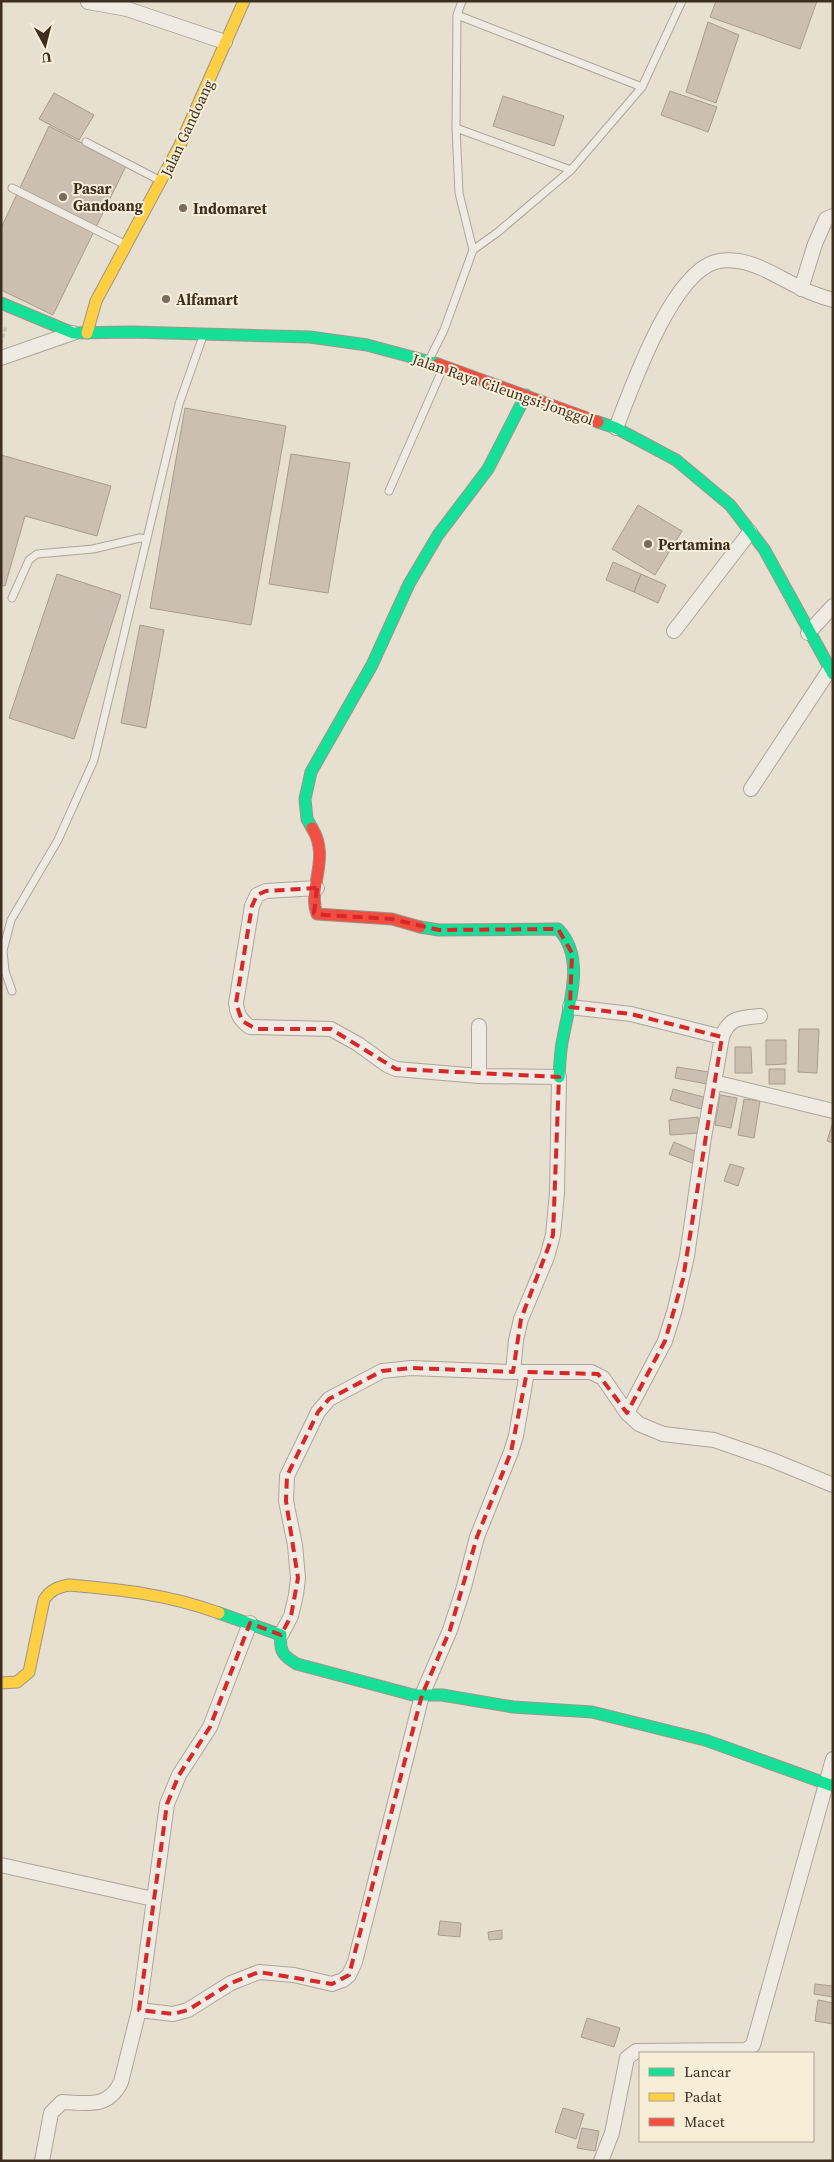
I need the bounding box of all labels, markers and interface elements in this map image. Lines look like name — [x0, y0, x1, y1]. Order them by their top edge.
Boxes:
north arrow — [20, 20, 70, 70]
text: U — [40, 47, 53, 68]
street label: Jalan Gandoang — [155, 76, 219, 181]
place label: Pasar Gandoang — [73, 178, 143, 216]
marker: Pasar Gandoang — [57, 191, 69, 203]
place label: Indomaret — [193, 198, 267, 219]
marker: Indomaret — [177, 202, 189, 214]
place label: Alfamart — [176, 289, 239, 310]
marker: Alfamart — [160, 293, 172, 305]
street label: Jalan Raya Cileungsi-Jonggol — [409, 348, 597, 430]
place label: Pertamina — [658, 534, 732, 555]
marker: Pertamina — [642, 538, 654, 550]
legend — [639, 2052, 814, 2142]
text: Lancar — [684, 2061, 731, 2082]
text: Padat — [684, 2086, 721, 2107]
text: Macet — [684, 2111, 725, 2132]

